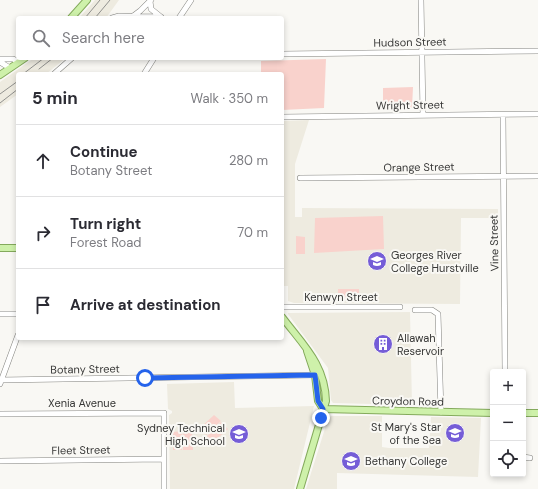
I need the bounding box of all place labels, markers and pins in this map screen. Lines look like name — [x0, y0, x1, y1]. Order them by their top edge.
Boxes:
place label: Georges River College Hurstville — [391, 248, 479, 275]
school or university icon: Georges River College Hurstville — [366, 250, 388, 272]
place label: Allawah Reservoir — [397, 331, 444, 358]
building icon: Allawah Reservoir — [372, 333, 394, 355]
place label: St Mary's Star of the Sea — [371, 420, 441, 447]
place label: Sydney Technical High School — [137, 421, 225, 448]
school or university icon: St Mary's Star of the Sea — [444, 422, 466, 444]
school or university icon: Sydney Technical High School — [228, 423, 250, 445]
school or university icon: Bethany College — [340, 450, 362, 472]
place label: Bethany College — [365, 454, 447, 468]

